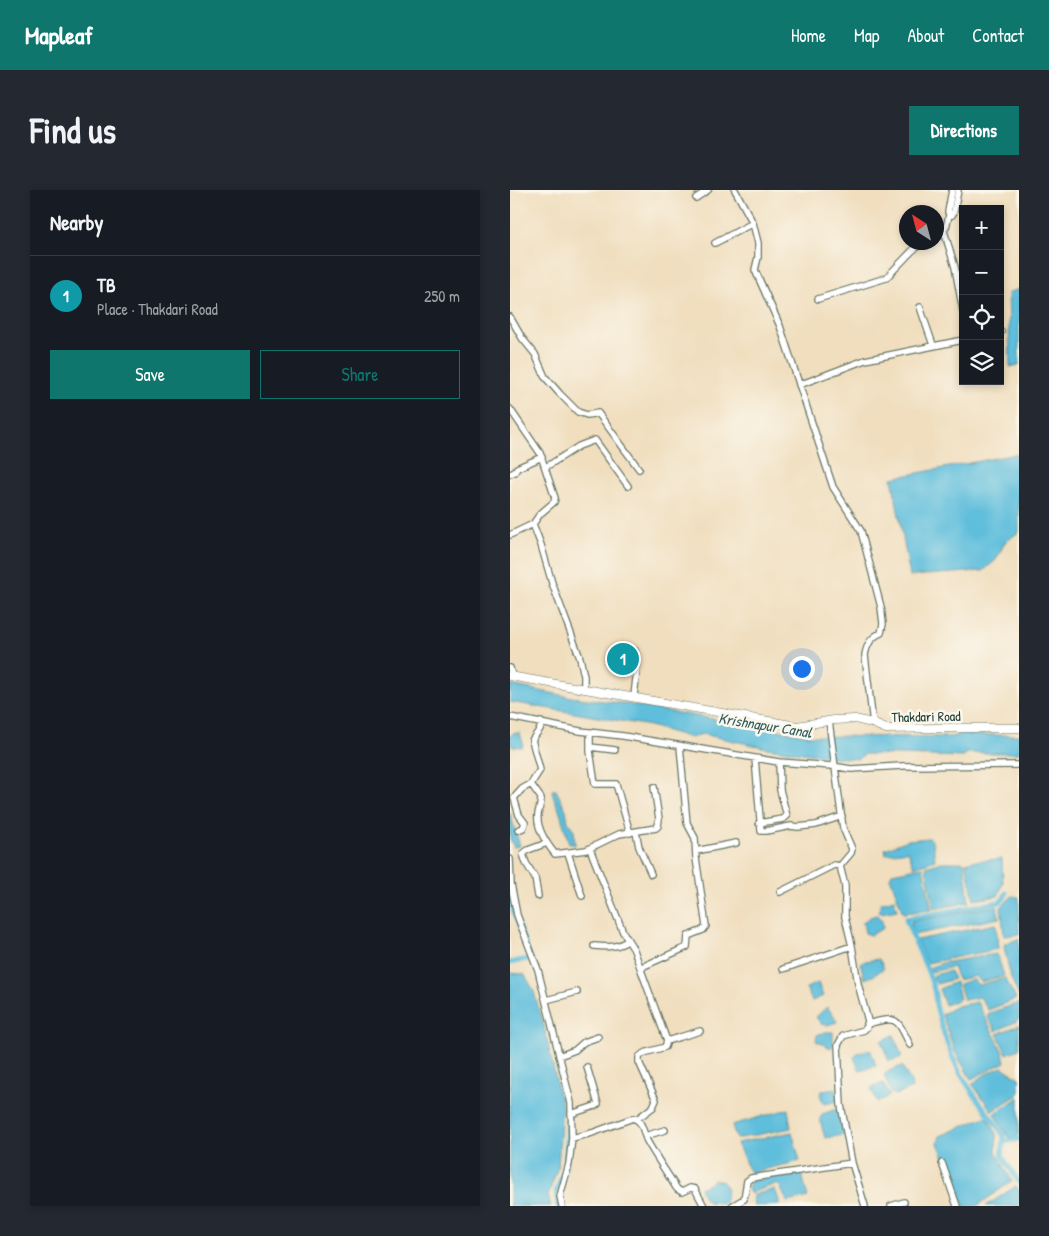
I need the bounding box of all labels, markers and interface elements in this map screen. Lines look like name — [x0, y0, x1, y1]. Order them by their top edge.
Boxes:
text: Mapleaf — [25, 19, 93, 51]
text: Home — [791, 23, 826, 48]
text: Map — [854, 23, 879, 48]
text: About — [907, 23, 944, 48]
text: Contact — [972, 23, 1024, 48]
button: Directions — [909, 106, 1019, 155]
text: Find us — [30, 107, 116, 154]
north arrow — [899, 205, 944, 250]
map controls — [959, 205, 1004, 385]
button: + — [959, 205, 1004, 250]
text: Nearby — [50, 208, 103, 237]
button: − — [959, 250, 1004, 295]
text: TB — [97, 272, 116, 298]
text: 1 — [63, 285, 69, 307]
text: 250 m — [424, 285, 460, 307]
button: locate — [959, 295, 1004, 340]
text: Place · Thakdari Road — [97, 298, 218, 320]
button: layers — [959, 340, 1004, 385]
button: Save — [50, 350, 250, 399]
button: Share — [260, 350, 460, 399]
pin: 1 — [607, 640, 639, 678]
your location — [789, 656, 815, 682]
street label: Thakdari Road — [891, 706, 961, 726]
water label: Krishnapur Canal — [717, 707, 814, 743]

